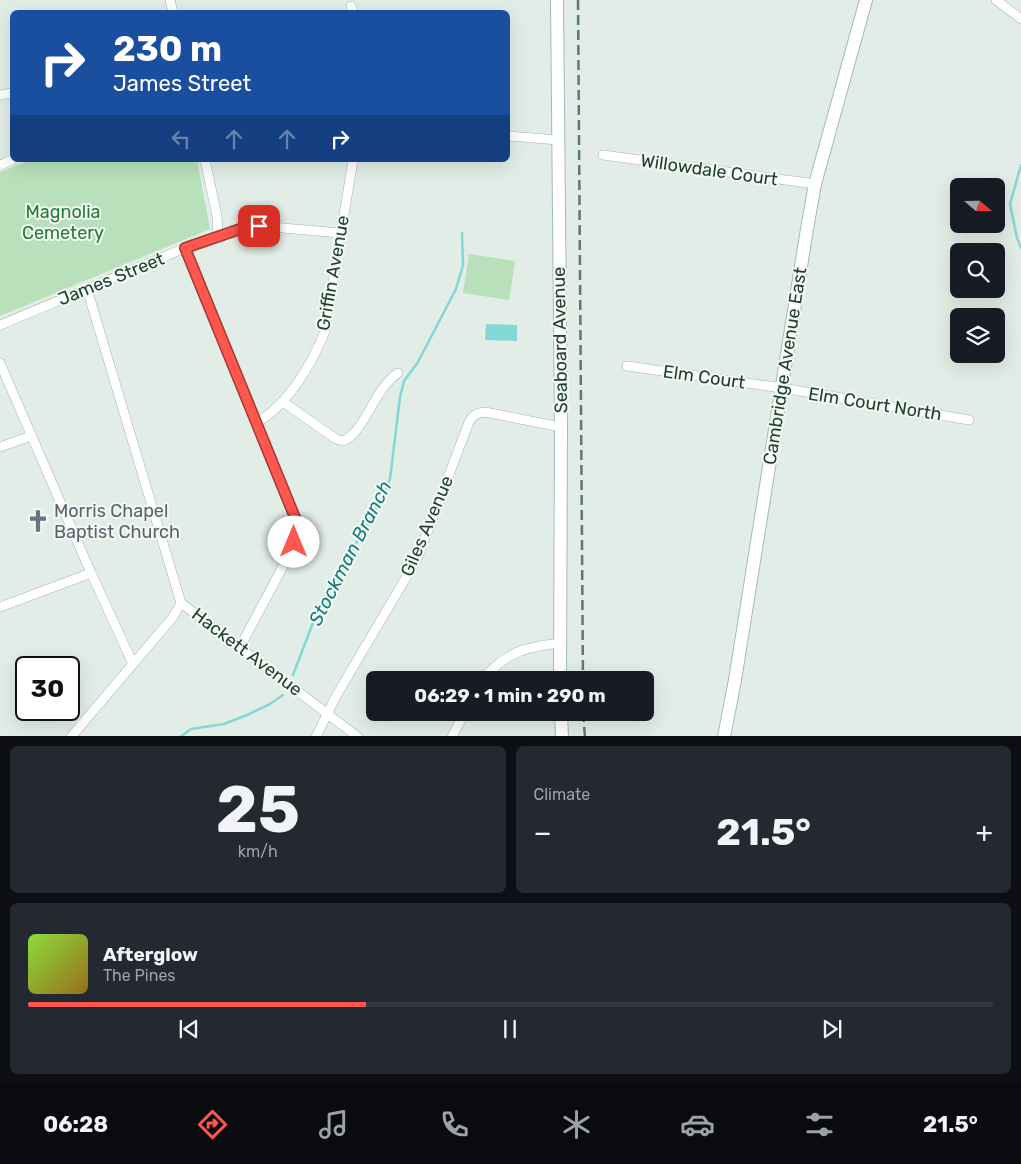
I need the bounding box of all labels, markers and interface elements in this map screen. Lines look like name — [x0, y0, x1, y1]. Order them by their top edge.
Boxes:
text: 230 m — [113, 28, 222, 70]
icon: right — [30, 30, 95, 95]
text: James Street — [113, 70, 251, 97]
icon: left — [167, 125, 195, 153]
icon: ahead — [220, 125, 248, 153]
icon: ahead — [273, 125, 301, 153]
icon: right — [326, 125, 354, 153]
street label: Willowdale Court — [639, 149, 779, 191]
north arrow — [950, 178, 1005, 232]
map controls — [950, 178, 1005, 363]
park label: Magnolia Cemetery — [22, 201, 104, 244]
pin — [238, 205, 280, 247]
icon: arrive — [245, 212, 273, 240]
street label: Griffin Avenue — [312, 214, 354, 332]
button: search — [950, 243, 1005, 298]
street label: James Street — [55, 248, 167, 310]
street label: Cambridge Avenue East — [759, 266, 811, 466]
street label: Seaboard Avenue — [548, 267, 572, 413]
button: layers — [950, 308, 1005, 363]
street label: Elm Court — [662, 360, 746, 394]
street label: Elm Court North — [807, 383, 943, 425]
street label: Giles Avenue — [396, 472, 458, 580]
water label: Stockman Branch — [304, 477, 396, 629]
place label: Morris Chapel Baptist Church — [54, 500, 180, 543]
church icon: Morris Chapel Baptist Church — [25, 508, 51, 534]
position arrow — [267, 515, 319, 567]
street label: Hackett Avenue — [187, 603, 307, 701]
speed limit sign: 30 — [15, 656, 80, 721]
text: 06:29 · 1 min · 290 m — [414, 684, 606, 707]
text: 25 — [216, 771, 300, 848]
text: Climate — [534, 785, 590, 804]
text: 21.5° — [716, 809, 811, 855]
text: − — [534, 816, 552, 849]
text: + — [976, 816, 993, 849]
text: km/h — [238, 842, 278, 861]
text: Afterglow — [103, 943, 198, 966]
text: The Pines — [103, 966, 176, 985]
icon: previous — [175, 1015, 203, 1043]
icon: pause — [496, 1015, 524, 1043]
icon: next — [818, 1015, 846, 1043]
icon: directions — [195, 1107, 230, 1142]
icon: music — [316, 1107, 351, 1142]
icon: phone — [437, 1107, 472, 1142]
icon: climate — [559, 1107, 594, 1142]
icon: car — [680, 1107, 715, 1142]
icon: filters — [802, 1107, 837, 1142]
text: 06:28 — [43, 1111, 108, 1138]
text: 21.5° — [923, 1111, 978, 1138]

